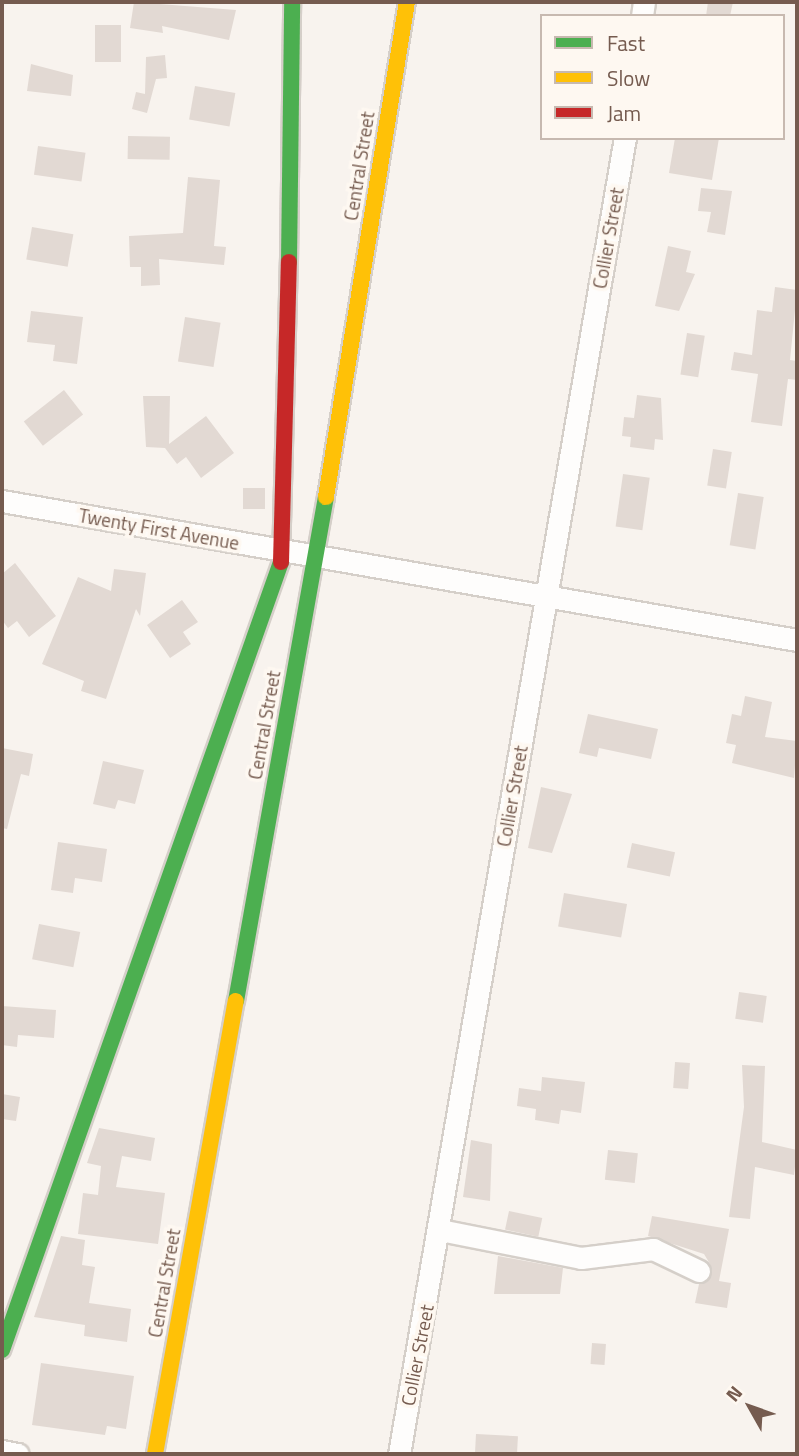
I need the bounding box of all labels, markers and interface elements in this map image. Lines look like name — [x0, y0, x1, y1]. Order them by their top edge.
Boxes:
legend — [540, 14, 785, 140]
text: Fast — [607, 27, 645, 59]
text: Slow — [607, 62, 650, 94]
text: Jam — [607, 97, 641, 129]
street label: Central Street — [339, 110, 379, 222]
street label: Collier Street — [588, 186, 628, 290]
street label: Twenty First Avenue — [77, 504, 241, 554]
street label: Central Street — [243, 669, 285, 781]
street label: Collier Street — [492, 744, 532, 848]
street label: Central Street — [143, 1227, 185, 1339]
street label: Collier Street — [396, 1303, 438, 1407]
north arrow — [715, 1372, 785, 1442]
text: N — [718, 1379, 749, 1408]

